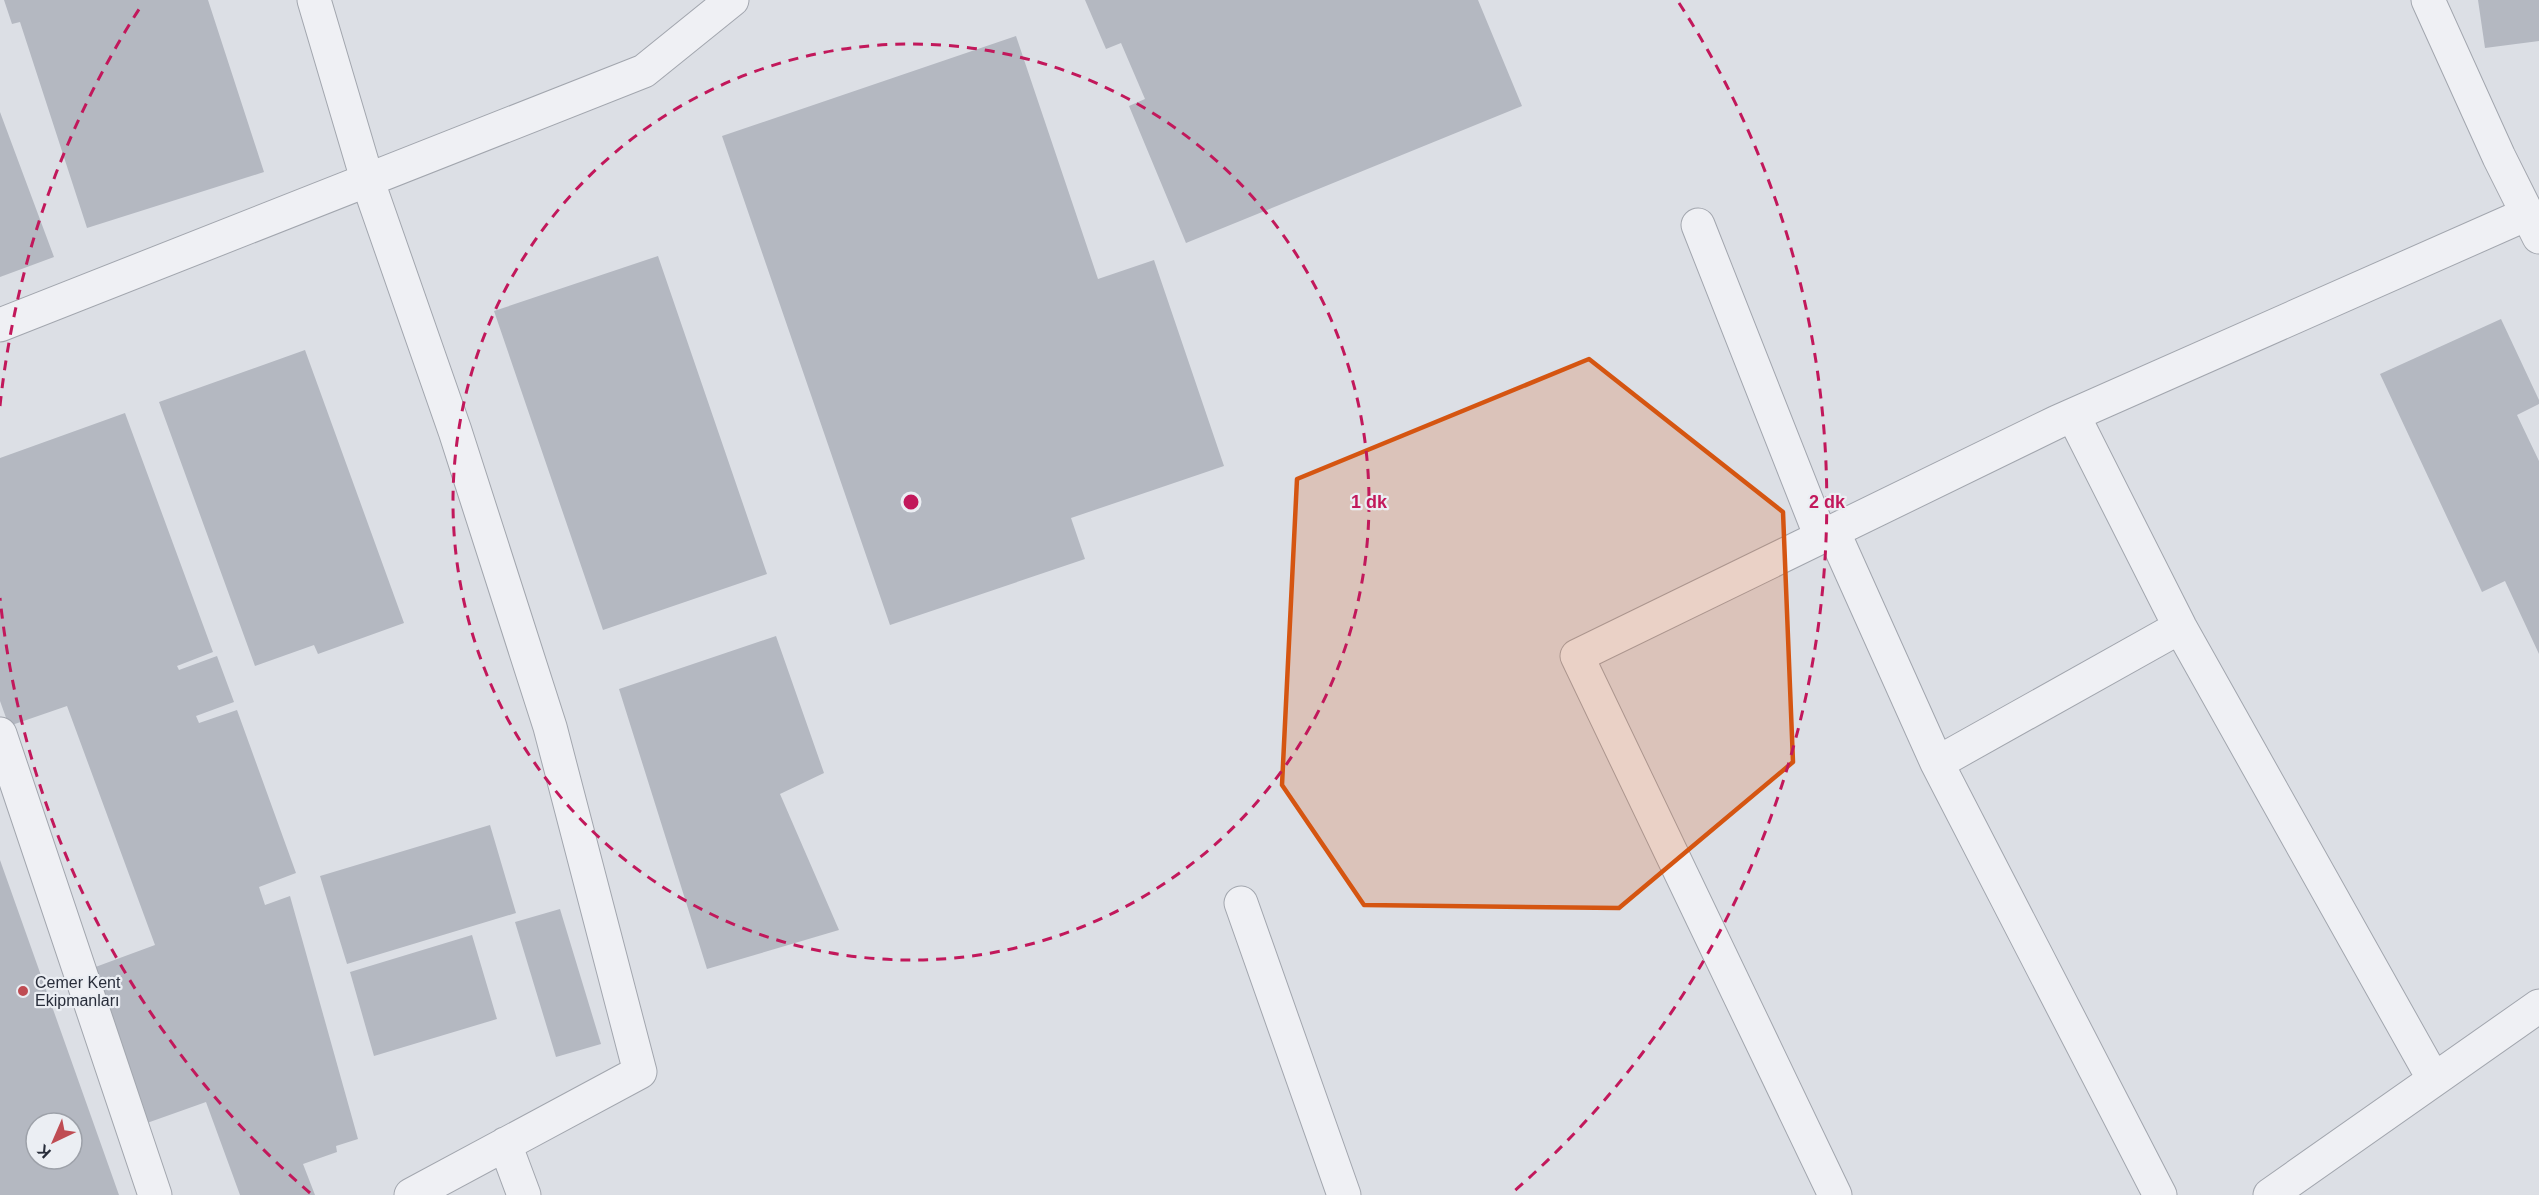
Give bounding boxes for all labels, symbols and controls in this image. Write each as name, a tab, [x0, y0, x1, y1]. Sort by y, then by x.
centre of rings	[901, 492, 921, 512]
text: 1 dk	[1351, 492, 1388, 512]
text: 2 dk	[1809, 492, 1846, 512]
place label: Cemer Kent Ekipmanları	[35, 974, 121, 1009]
marker: Cemer Kent Ekipmanları	[16, 984, 30, 998]
north arrow	[24, 1111, 84, 1171]
text: K	[34, 1141, 54, 1162]

